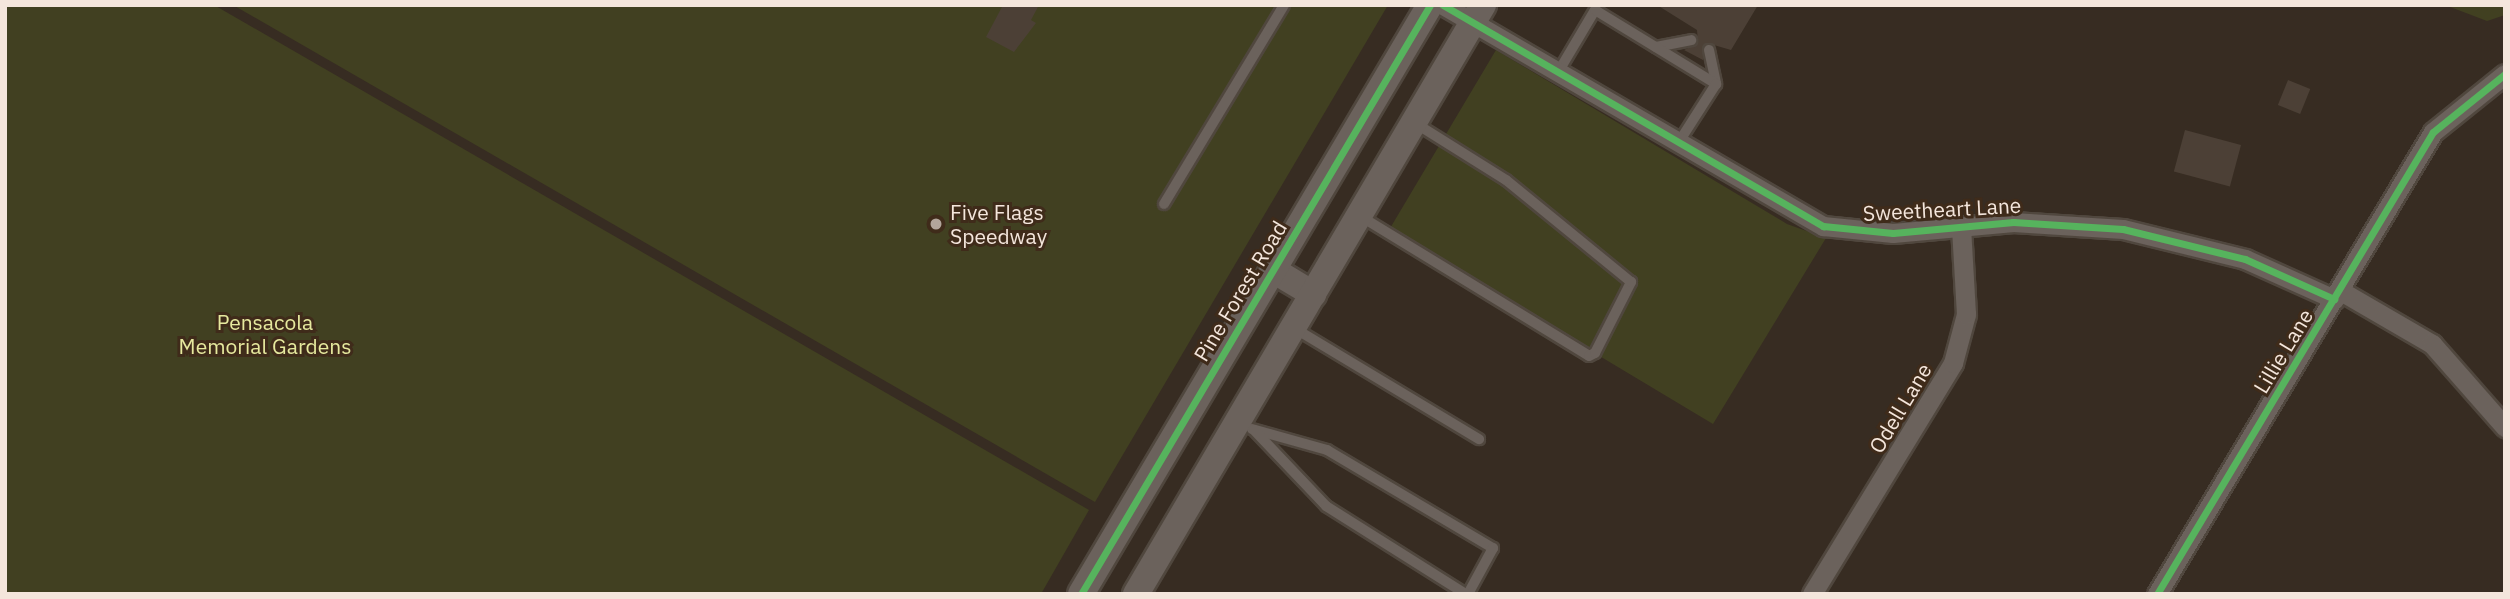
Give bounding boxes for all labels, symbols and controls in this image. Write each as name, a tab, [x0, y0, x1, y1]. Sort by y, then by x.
street label: Sweetheart Lane	[1862, 192, 2022, 226]
place label: Five Flags Speedway	[950, 199, 1047, 249]
marker: Five Flags Speedway	[928, 216, 944, 232]
street label: Pine Forest Road	[1188, 216, 1292, 366]
street label: Lillie Lane	[2248, 304, 2318, 398]
park label: Pensacola Memorial Gardens	[179, 309, 351, 359]
street label: Odell Lane	[1863, 359, 1937, 457]

